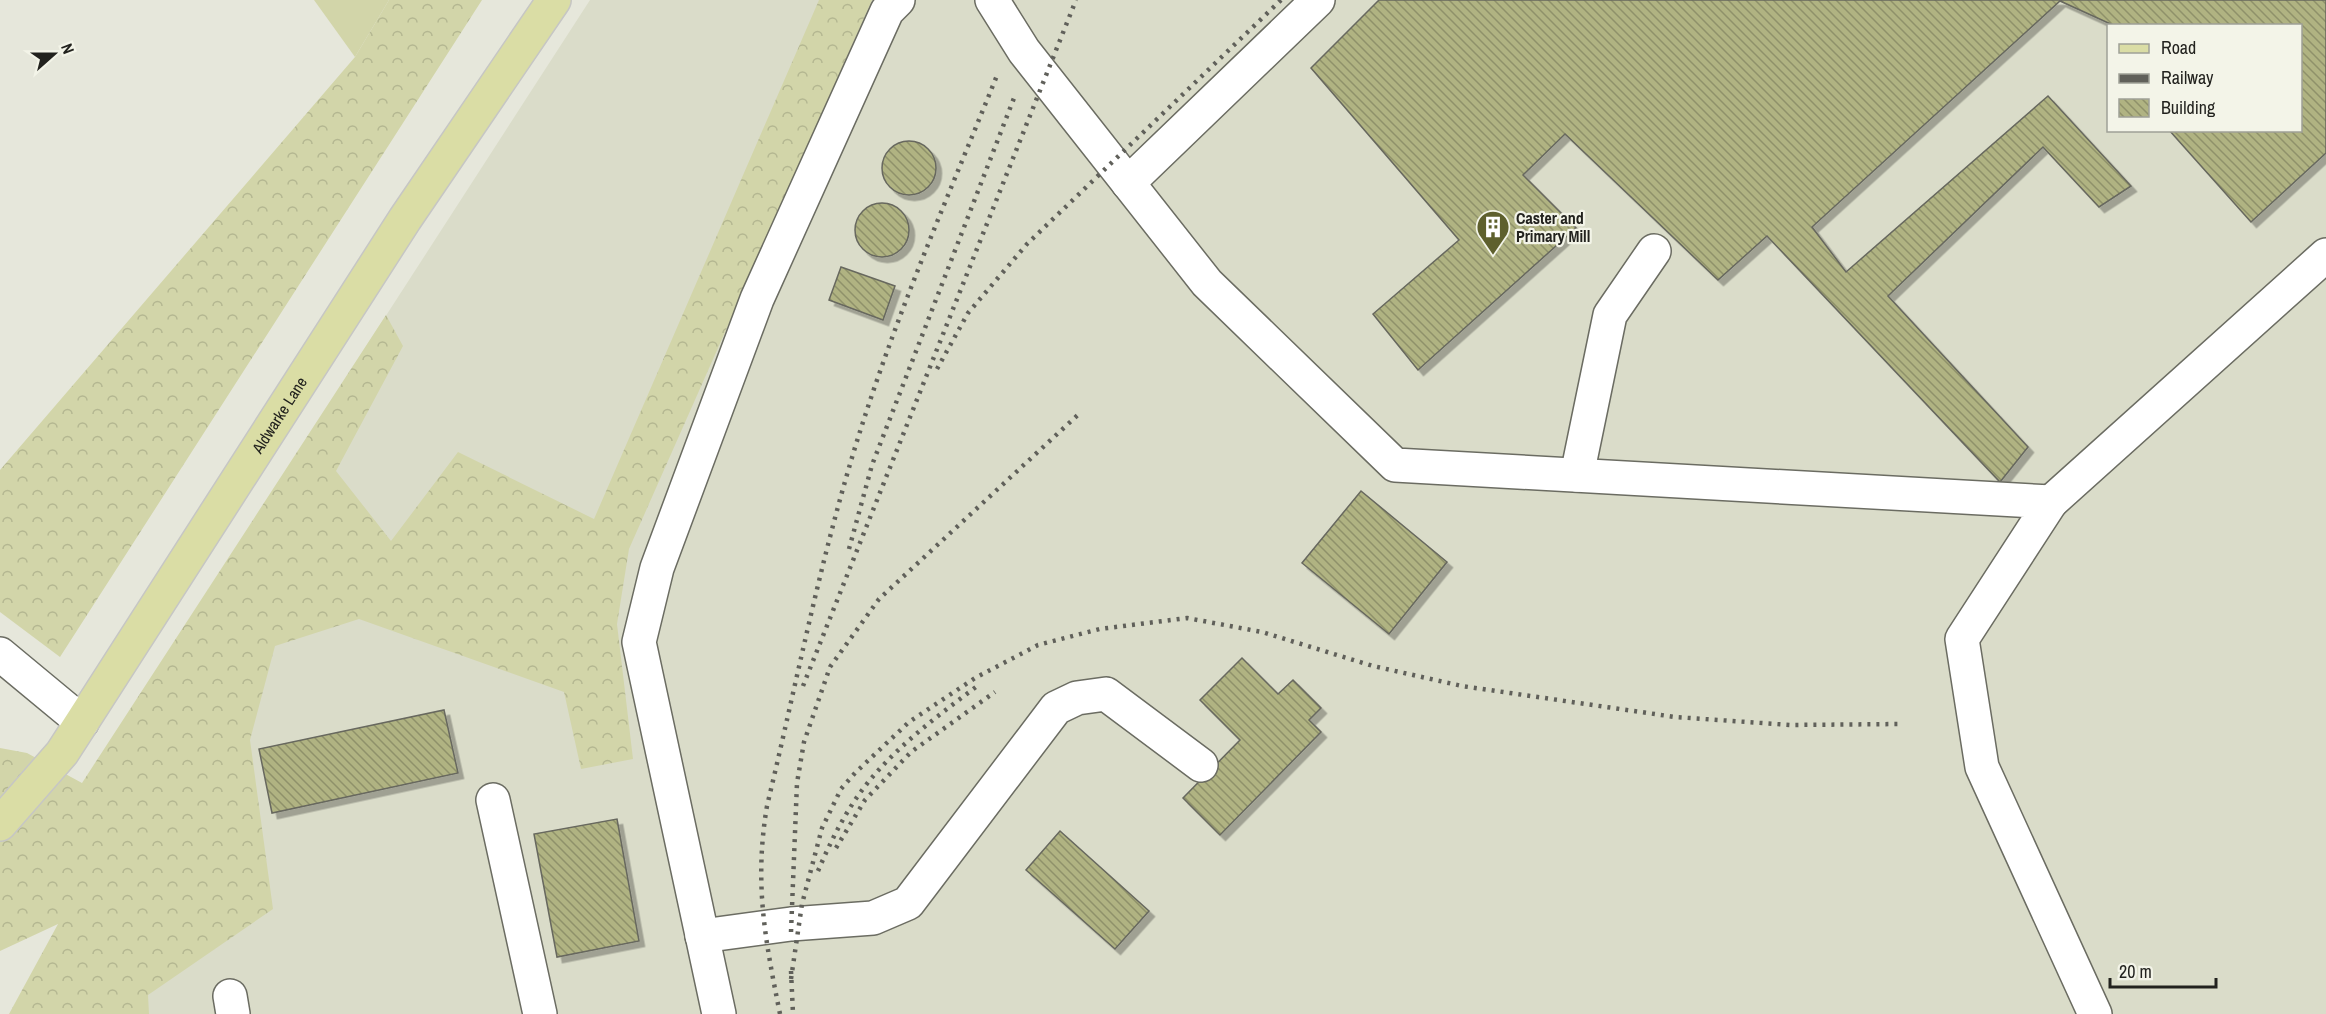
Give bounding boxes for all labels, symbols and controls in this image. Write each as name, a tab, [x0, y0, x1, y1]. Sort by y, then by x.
north arrow	[24, 24, 84, 84]
legend	[2107, 24, 2302, 132]
text: Road	[2161, 35, 2196, 60]
text: N	[56, 40, 80, 57]
text: Railway	[2161, 65, 2214, 90]
text: Building	[2161, 95, 2216, 120]
place label: Caster and Primary Mill	[1516, 207, 1590, 247]
building icon: Caster and Primary Mill	[1475, 209, 1511, 256]
street label: Aldwarke Lane	[246, 373, 312, 458]
scale bar	[2110, 951, 2216, 989]
text: 20 m	[2119, 959, 2152, 984]

